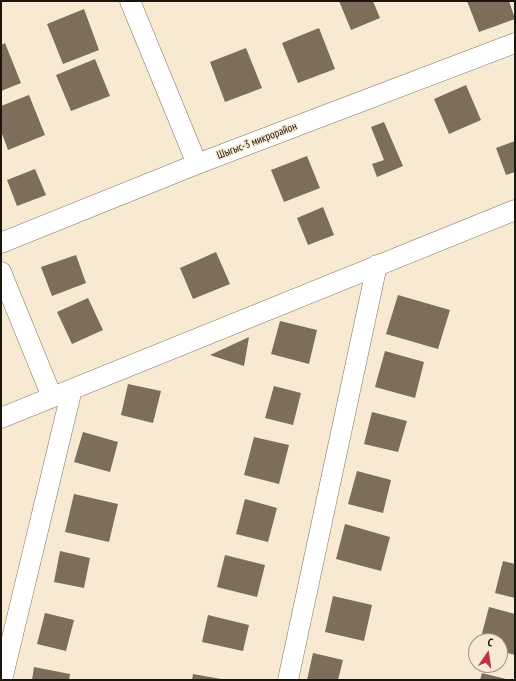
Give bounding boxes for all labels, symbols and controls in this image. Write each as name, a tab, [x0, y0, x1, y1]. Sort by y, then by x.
street label: Шыгыс-3 микрорайон	[215, 120, 299, 162]
north arrow	[468, 633, 508, 673]
text: С	[486, 635, 495, 650]

